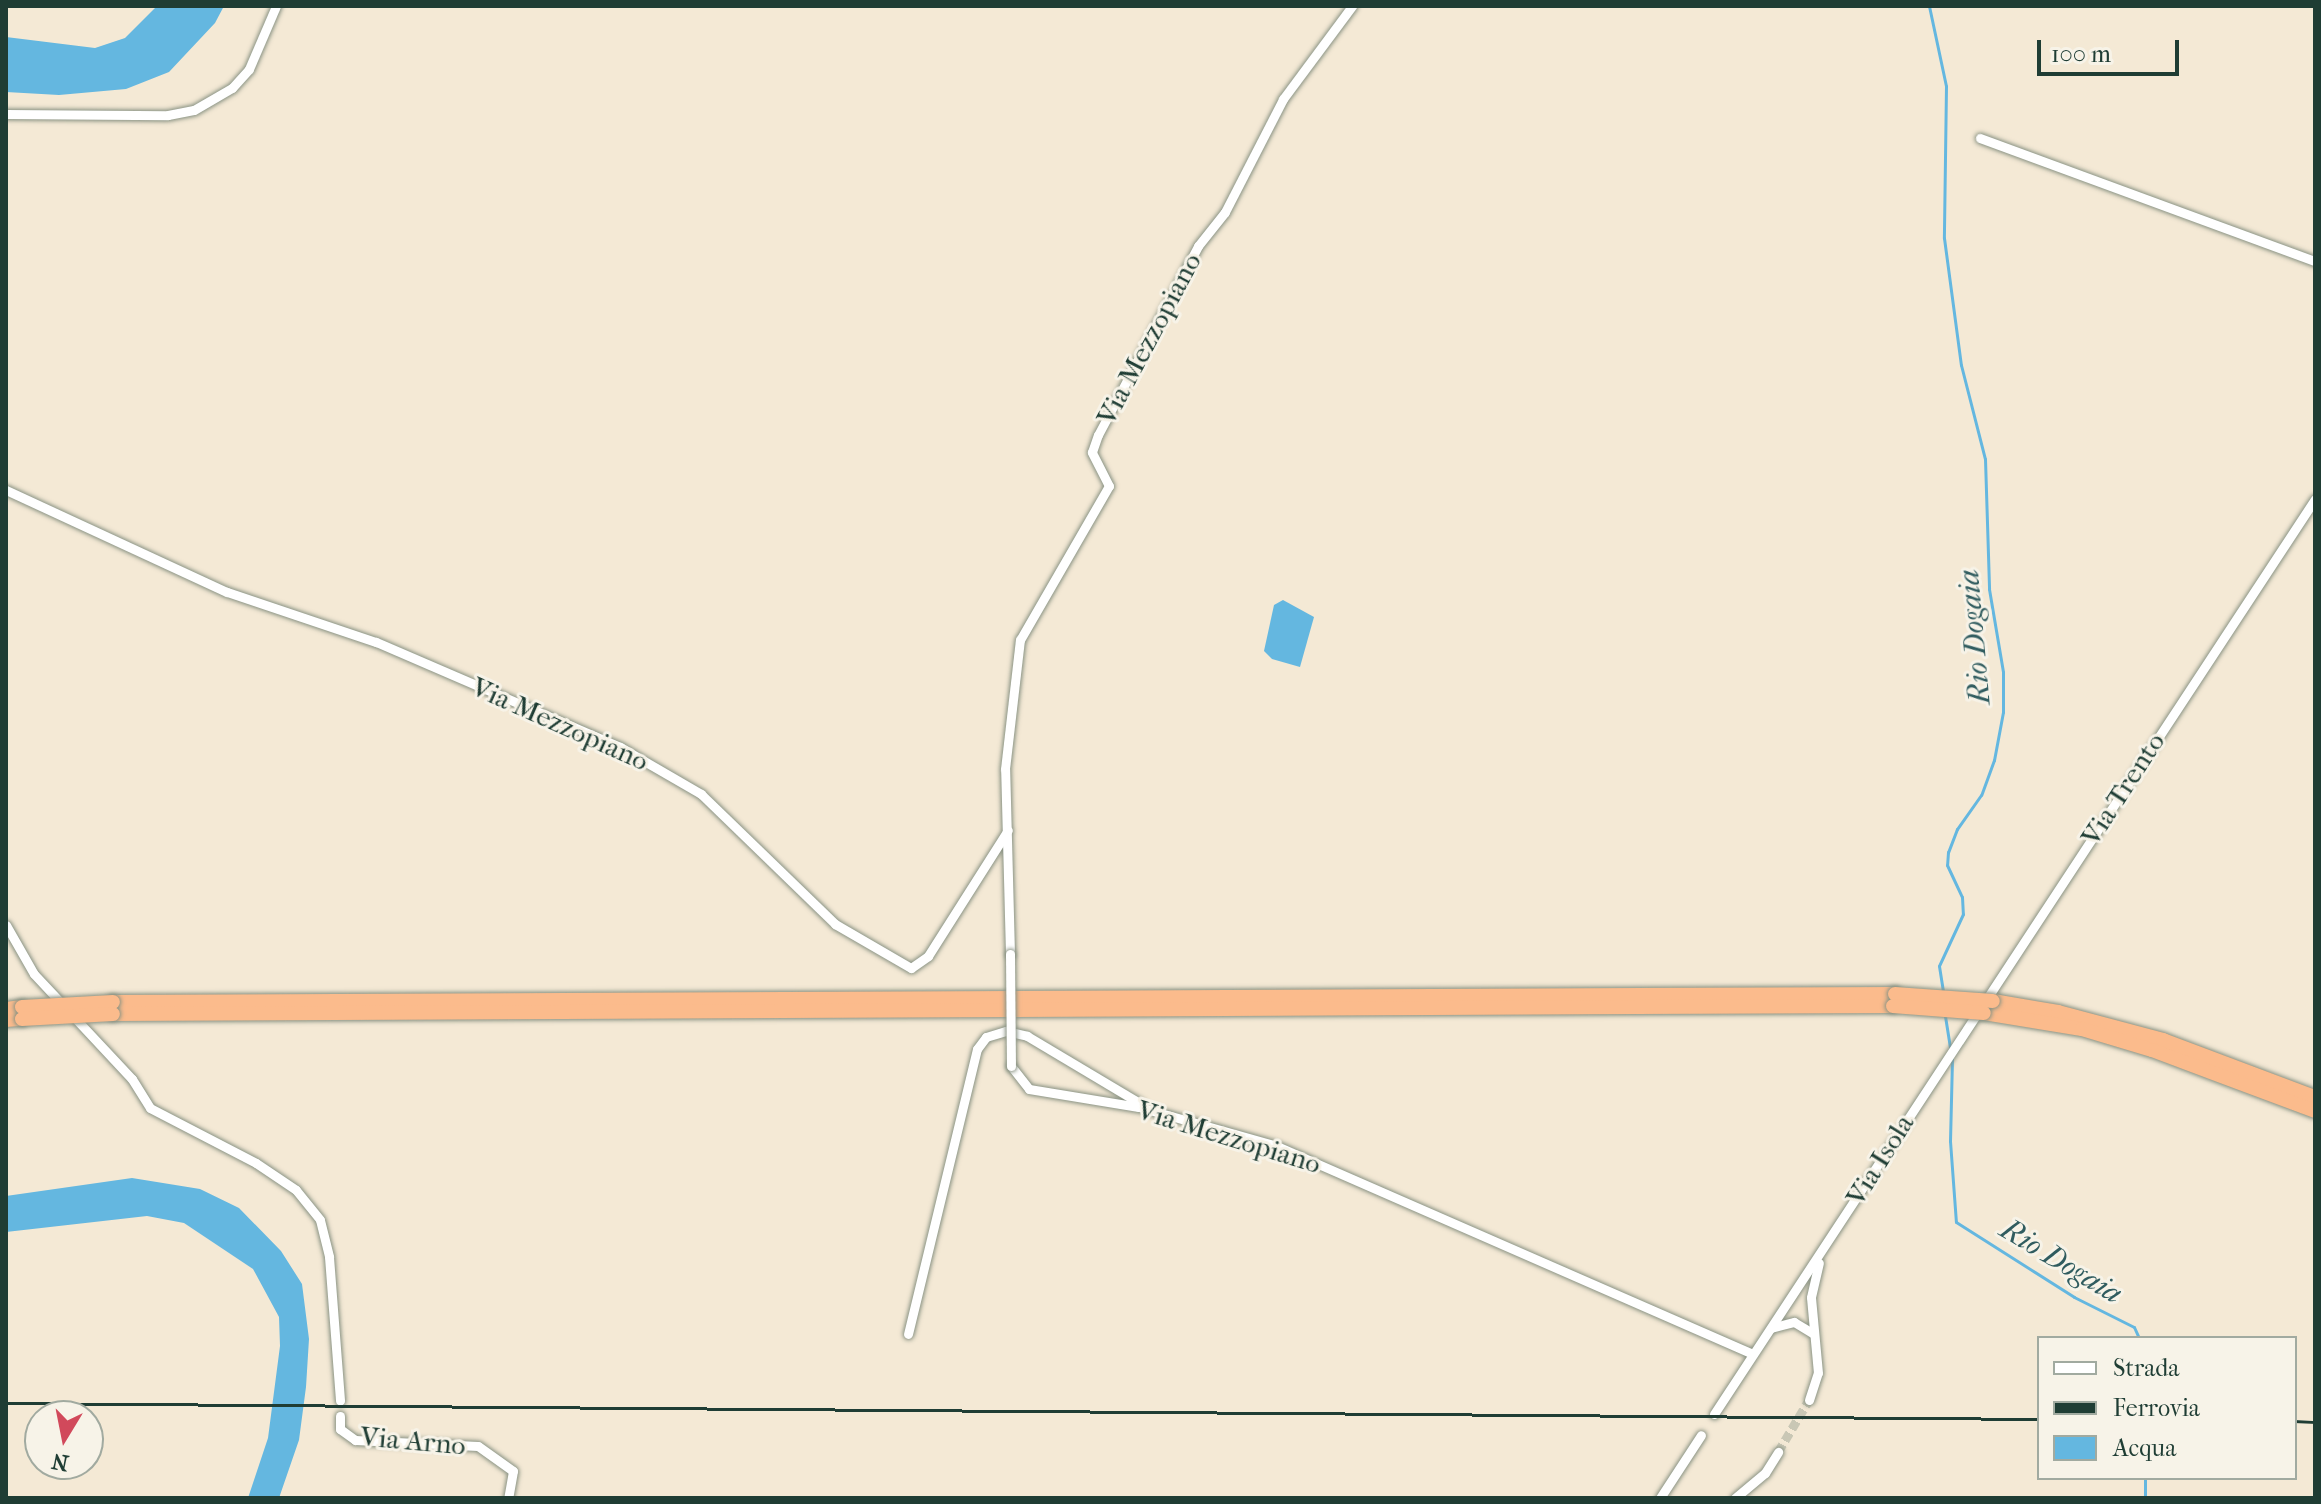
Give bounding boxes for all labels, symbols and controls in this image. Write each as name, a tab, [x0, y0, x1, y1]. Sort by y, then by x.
scale bar	[2041, 24, 2183, 74]
text: 100 m	[2051, 40, 2111, 68]
street label: Via Mezzopiano	[1090, 247, 1208, 431]
water label: Rio Dogaia	[1951, 568, 1999, 706]
street label: Via Mezzopiano	[466, 670, 654, 778]
street label: Via Trento	[2074, 726, 2172, 852]
street label: Via Mezzopiano	[1133, 1093, 1325, 1181]
street label: Via Isola	[1839, 1108, 1921, 1212]
water label: Rio Dogaia	[1994, 1212, 2128, 1312]
legend	[2037, 1336, 2297, 1480]
text: Strada	[2113, 1354, 2179, 1382]
text: Ferrovia	[2113, 1394, 2200, 1422]
north arrow	[24, 1400, 104, 1480]
street label: Via Arno	[359, 1420, 467, 1462]
text: Acqua	[2113, 1434, 2176, 1462]
text: N	[50, 1447, 71, 1476]

